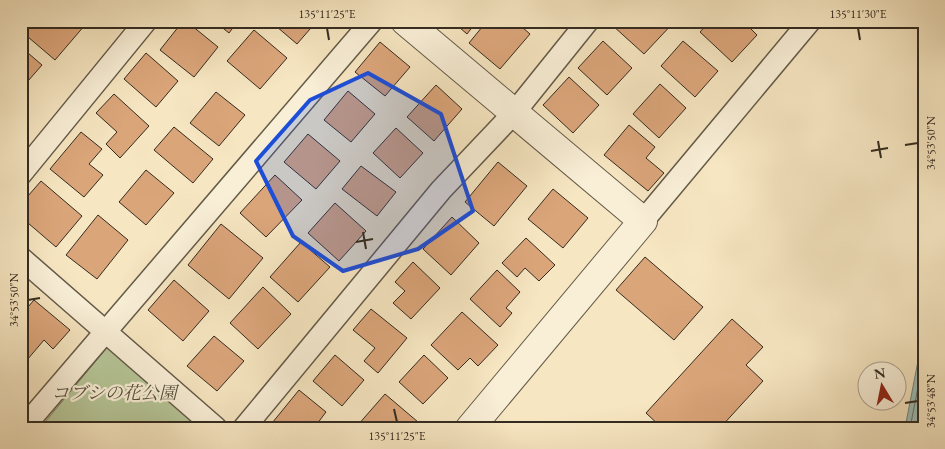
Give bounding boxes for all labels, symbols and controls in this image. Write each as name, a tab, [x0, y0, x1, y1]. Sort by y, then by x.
text: 135°11'25"E	[299, 6, 356, 22]
text: 135°11'30"E	[830, 6, 887, 22]
text: 34°53'50"N	[923, 116, 939, 170]
text: 34°53'50"N	[6, 273, 22, 327]
north arrow	[858, 362, 908, 412]
text: N	[873, 363, 888, 383]
text: 34°53'48"N	[923, 374, 939, 428]
park label: コブシの花公園	[51, 381, 180, 404]
text: 135°11'25"E	[369, 428, 426, 444]

